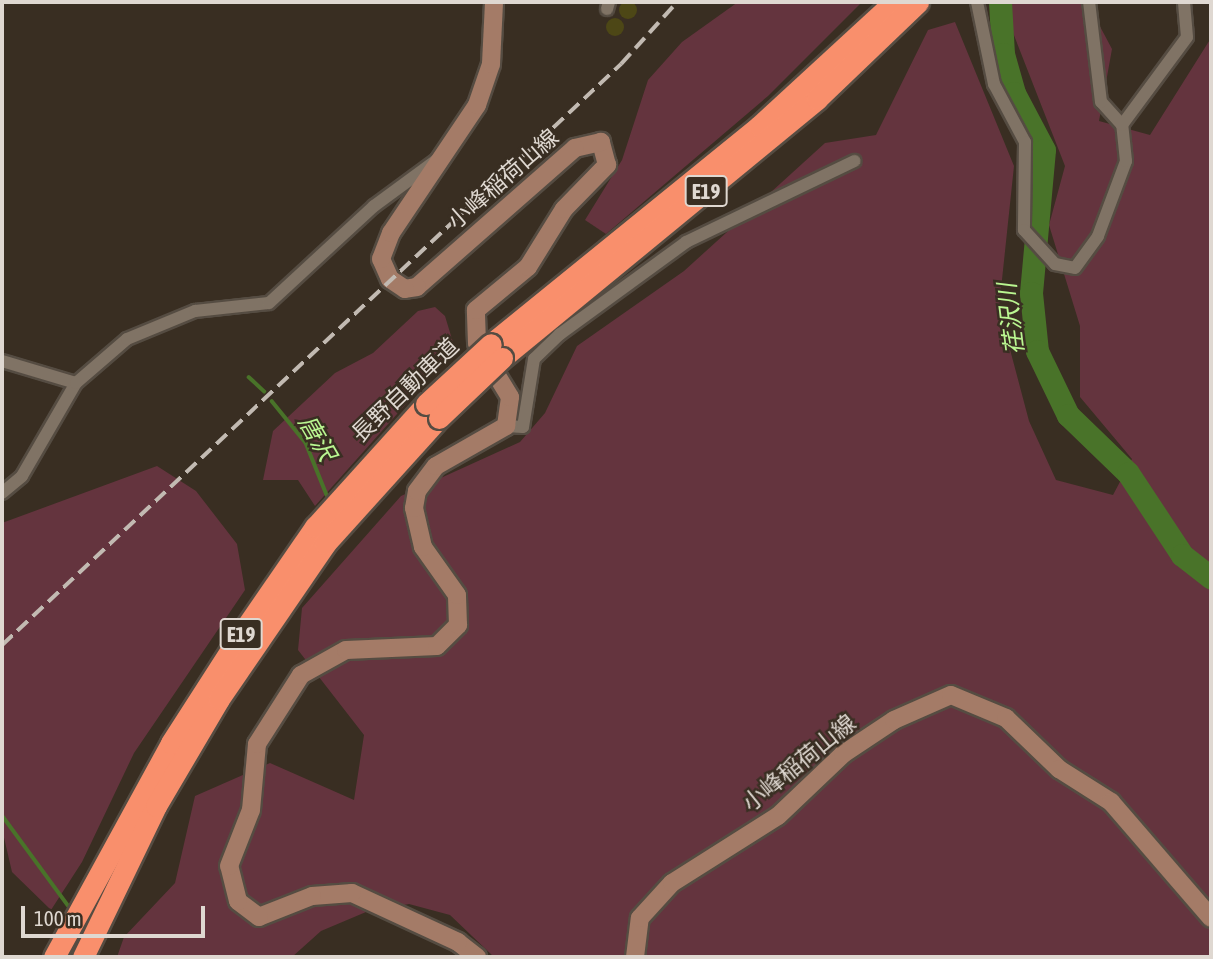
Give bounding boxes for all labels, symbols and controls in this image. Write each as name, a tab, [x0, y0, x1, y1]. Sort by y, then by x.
street label: 小峰稲荷山線	[442, 123, 564, 235]
road number: E19	[683, 174, 729, 208]
water label: 荏沢川	[992, 282, 1030, 356]
street label: 長野自動車道	[346, 332, 464, 448]
water label: 唐沢	[293, 410, 341, 466]
road number: E19	[218, 616, 264, 652]
street label: 小峰稲荷山線	[737, 709, 861, 817]
scale bar	[24, 892, 208, 936]
text: 100 m	[34, 906, 82, 930]

